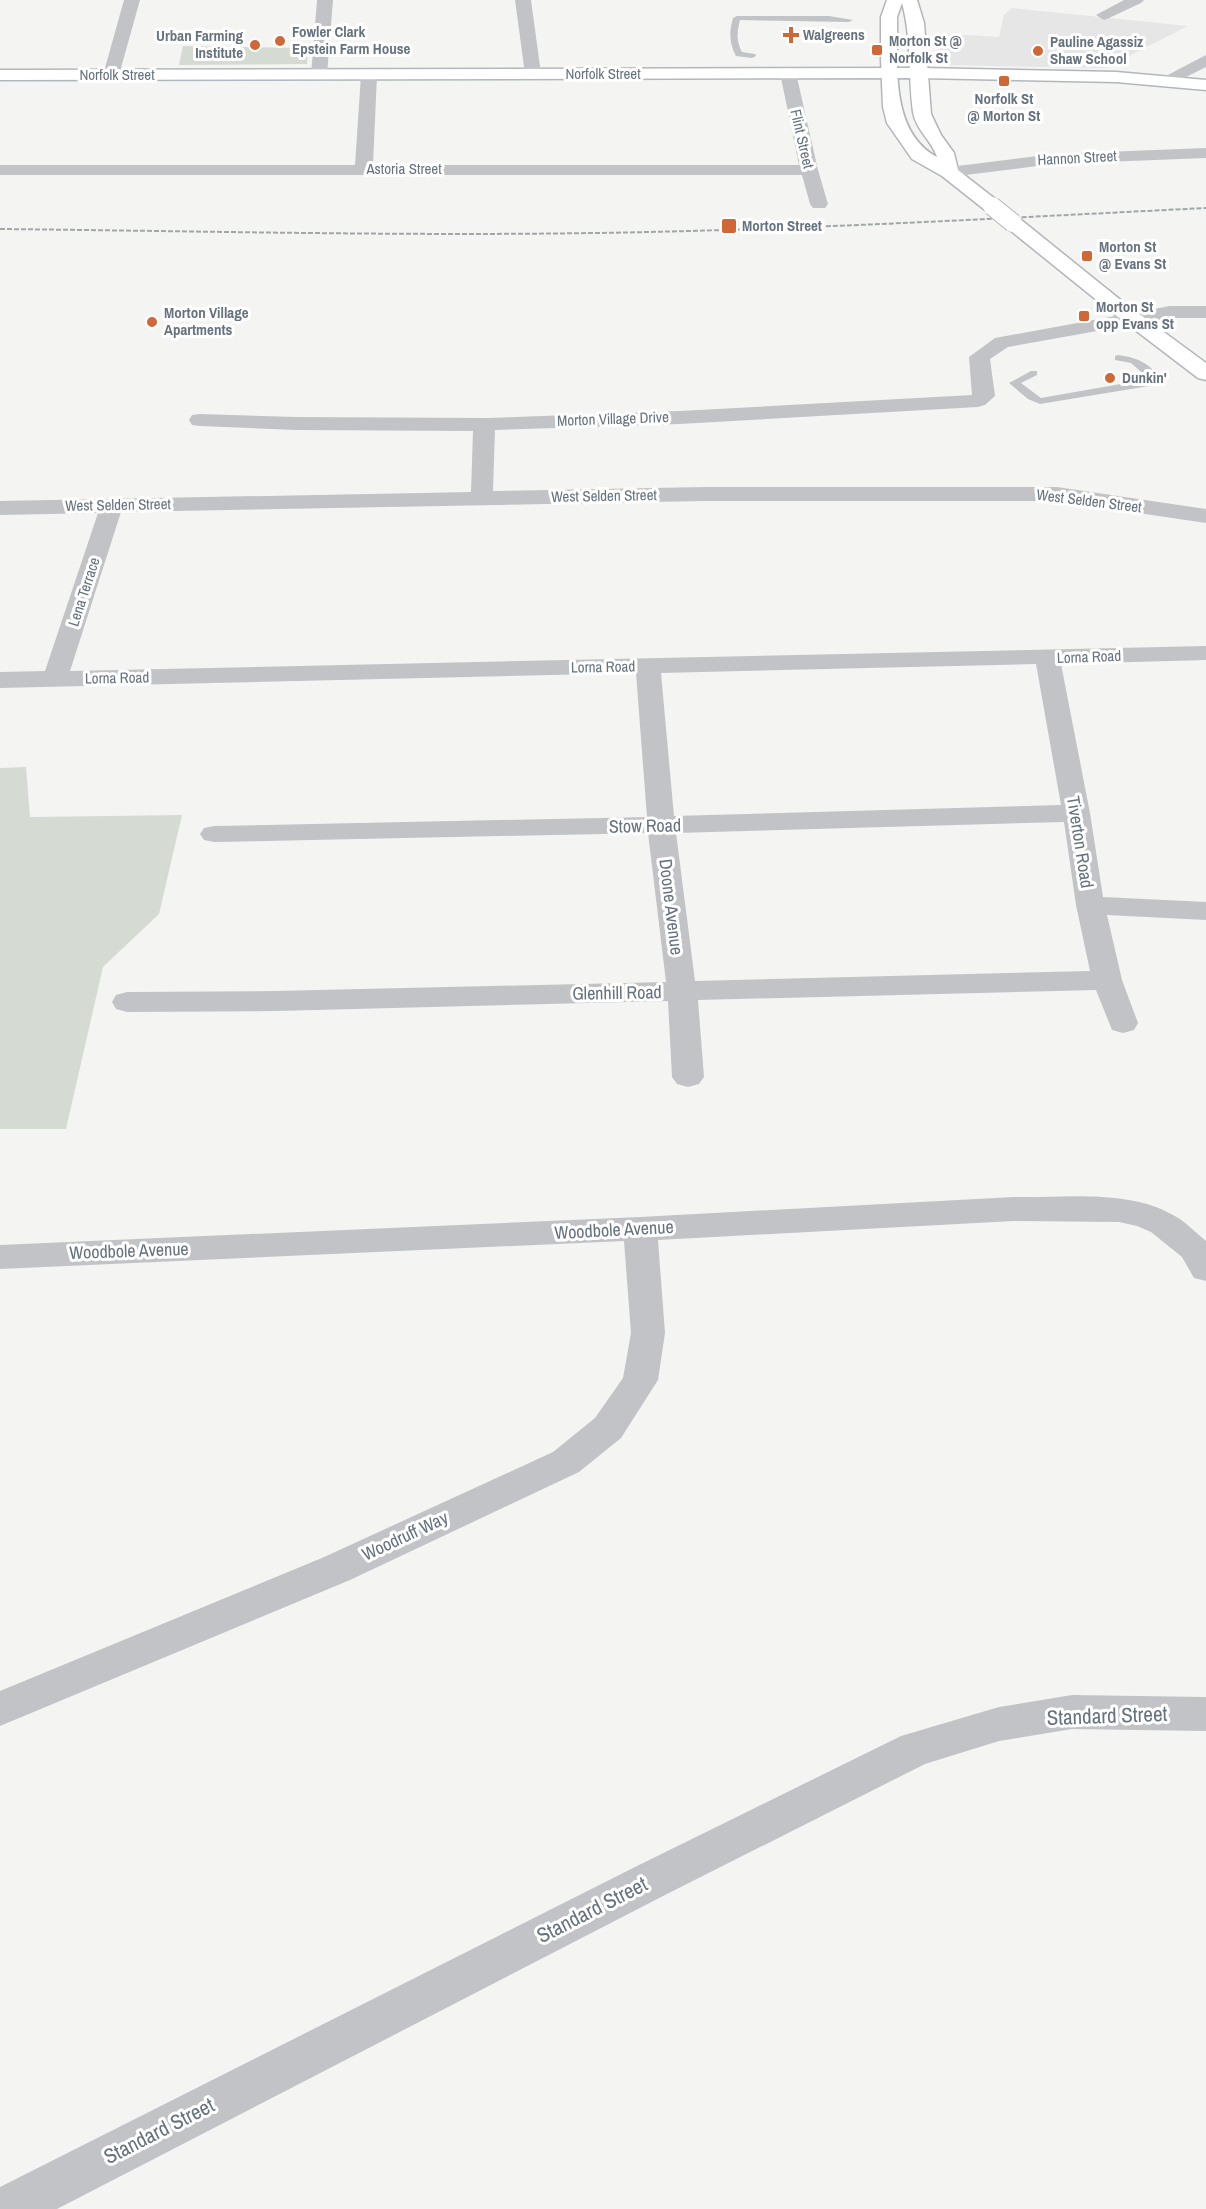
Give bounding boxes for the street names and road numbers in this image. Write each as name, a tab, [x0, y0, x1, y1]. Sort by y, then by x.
street label: Norfolk Street	[565, 63, 641, 84]
street label: Norfolk Street	[79, 64, 155, 85]
street label: Flint Street	[785, 107, 820, 171]
street label: Hannon Street	[1037, 145, 1118, 170]
street label: Astoria Street	[365, 158, 442, 179]
street label: Morton Village Drive	[557, 406, 669, 431]
street label: West Selden Street	[551, 484, 658, 507]
street label: West Selden Street	[1035, 484, 1143, 517]
street label: West Selden Street	[65, 493, 172, 516]
street label: Lena Terrace	[62, 554, 105, 629]
street label: Lorna Road	[1056, 645, 1121, 668]
street label: Lorna Road	[571, 655, 635, 678]
street label: Lorna Road	[85, 666, 149, 689]
street label: Tiverton Road	[1061, 794, 1100, 890]
street label: Stow Road	[609, 812, 681, 839]
street label: Doone Avenue	[653, 857, 690, 956]
street label: Glenhill Road	[572, 979, 662, 1006]
street label: Woodbole Avenue	[554, 1214, 674, 1245]
street label: Woodbole Avenue	[69, 1236, 189, 1265]
street label: Woodruff Way	[358, 1504, 453, 1566]
street label: Standard Street	[1046, 1699, 1168, 1732]
street label: Standard Street	[531, 1869, 652, 1950]
street label: Standard Street	[98, 2090, 219, 2171]

